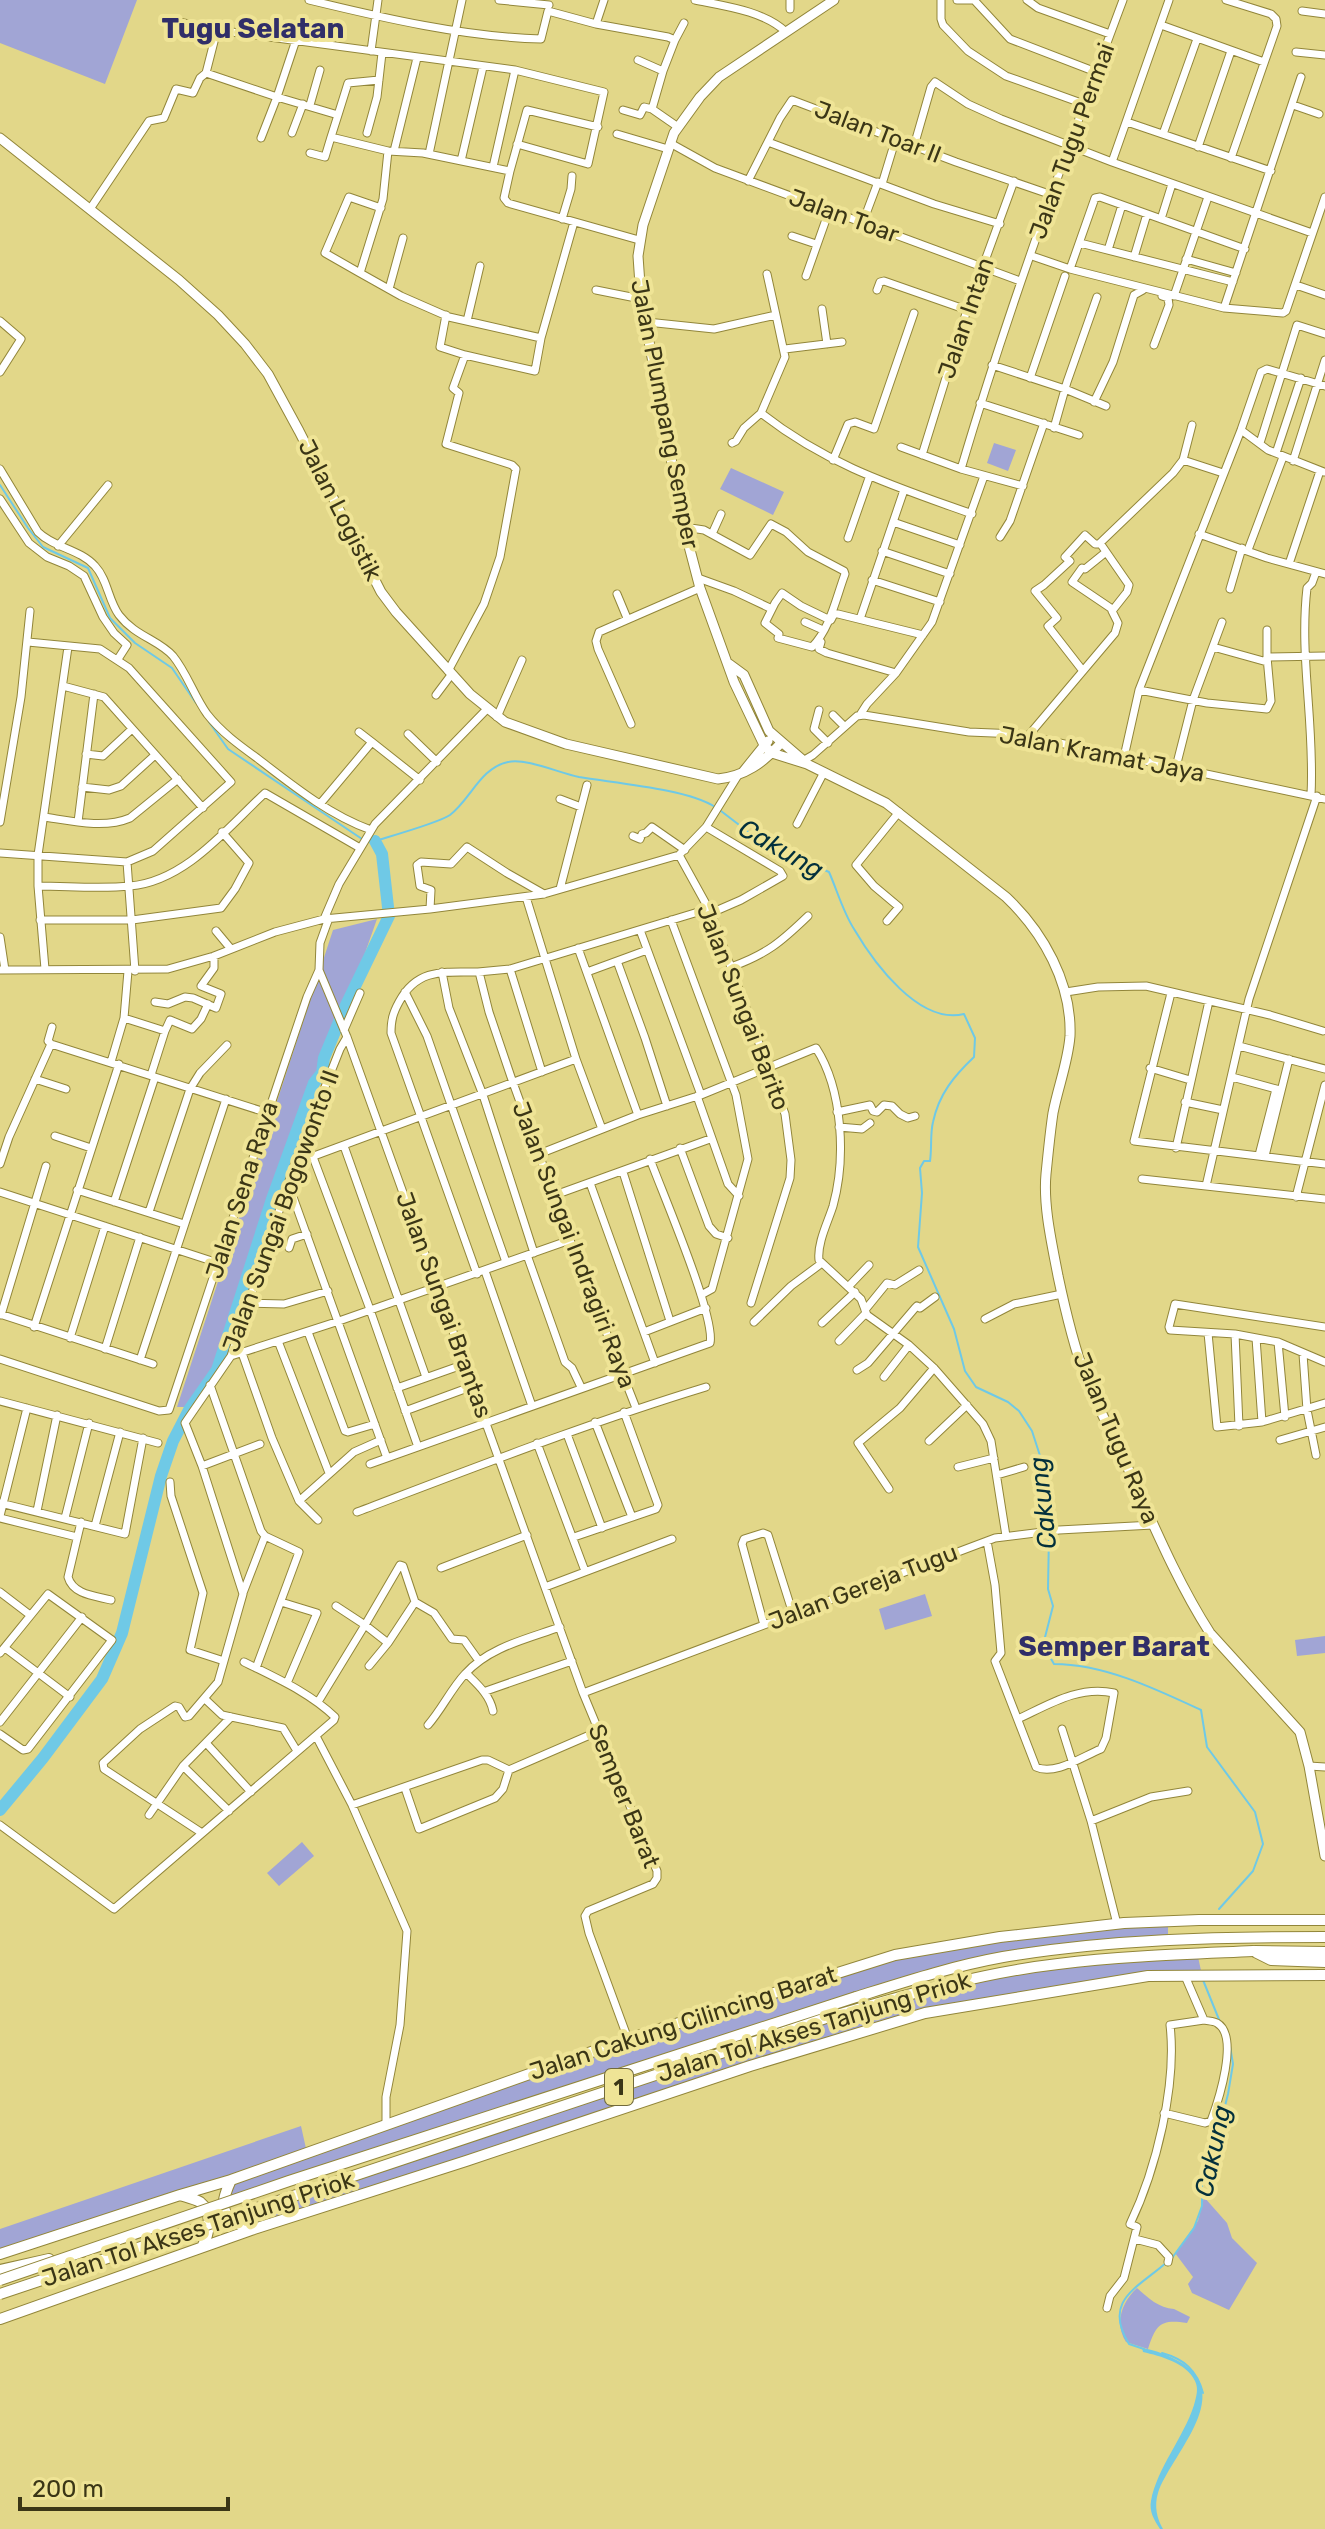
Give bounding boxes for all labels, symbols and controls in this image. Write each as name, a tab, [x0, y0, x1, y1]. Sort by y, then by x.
district label: Tugu Selatan	[161, 12, 345, 45]
street label: Jalan Tugu Permai	[1024, 39, 1120, 243]
street label: Jalan Toar II	[811, 95, 945, 169]
street label: Jalan Toar	[785, 183, 903, 249]
street label: Jalan Intan	[932, 254, 1000, 382]
street label: Jalan Plumpang Semper	[625, 277, 705, 551]
street label: Jalan Logistik	[292, 435, 388, 586]
street label: Jalan Kramat Jaya	[997, 720, 1207, 788]
water label: Cakung	[733, 812, 829, 886]
street label: Jalan Sungai Barito	[691, 900, 795, 1114]
street label: Jalan Sungai Bogowonto II	[217, 1066, 345, 1356]
street label: Jalan Sena Raya	[200, 1098, 284, 1282]
street label: Jalan Sungai Indragiri Raya	[506, 1098, 642, 1392]
street label: Jalan Sungai Brantas	[390, 1188, 498, 1422]
street label: Jalan Tugu Raya	[1067, 1348, 1165, 1528]
water label: Cakung	[1023, 1455, 1063, 1551]
street label: Jalan Gereja Tugu	[765, 1538, 961, 1636]
district label: Semper Barat	[1018, 1630, 1210, 1663]
street label: Semper Barat	[582, 1720, 666, 1872]
street label: Jalan Cakung Cilincing Barat	[526, 1960, 840, 2086]
street label: Jalan Tol Akses Tanjung Priok	[654, 1966, 975, 2088]
road number: 1	[605, 2069, 633, 2105]
water label: Cakung	[1188, 2102, 1238, 2200]
street label: Jalan Tol Akses Tanjung Priok	[38, 2165, 358, 2293]
scale bar	[20, 2461, 228, 2511]
text: 200 m	[32, 2475, 104, 2503]

